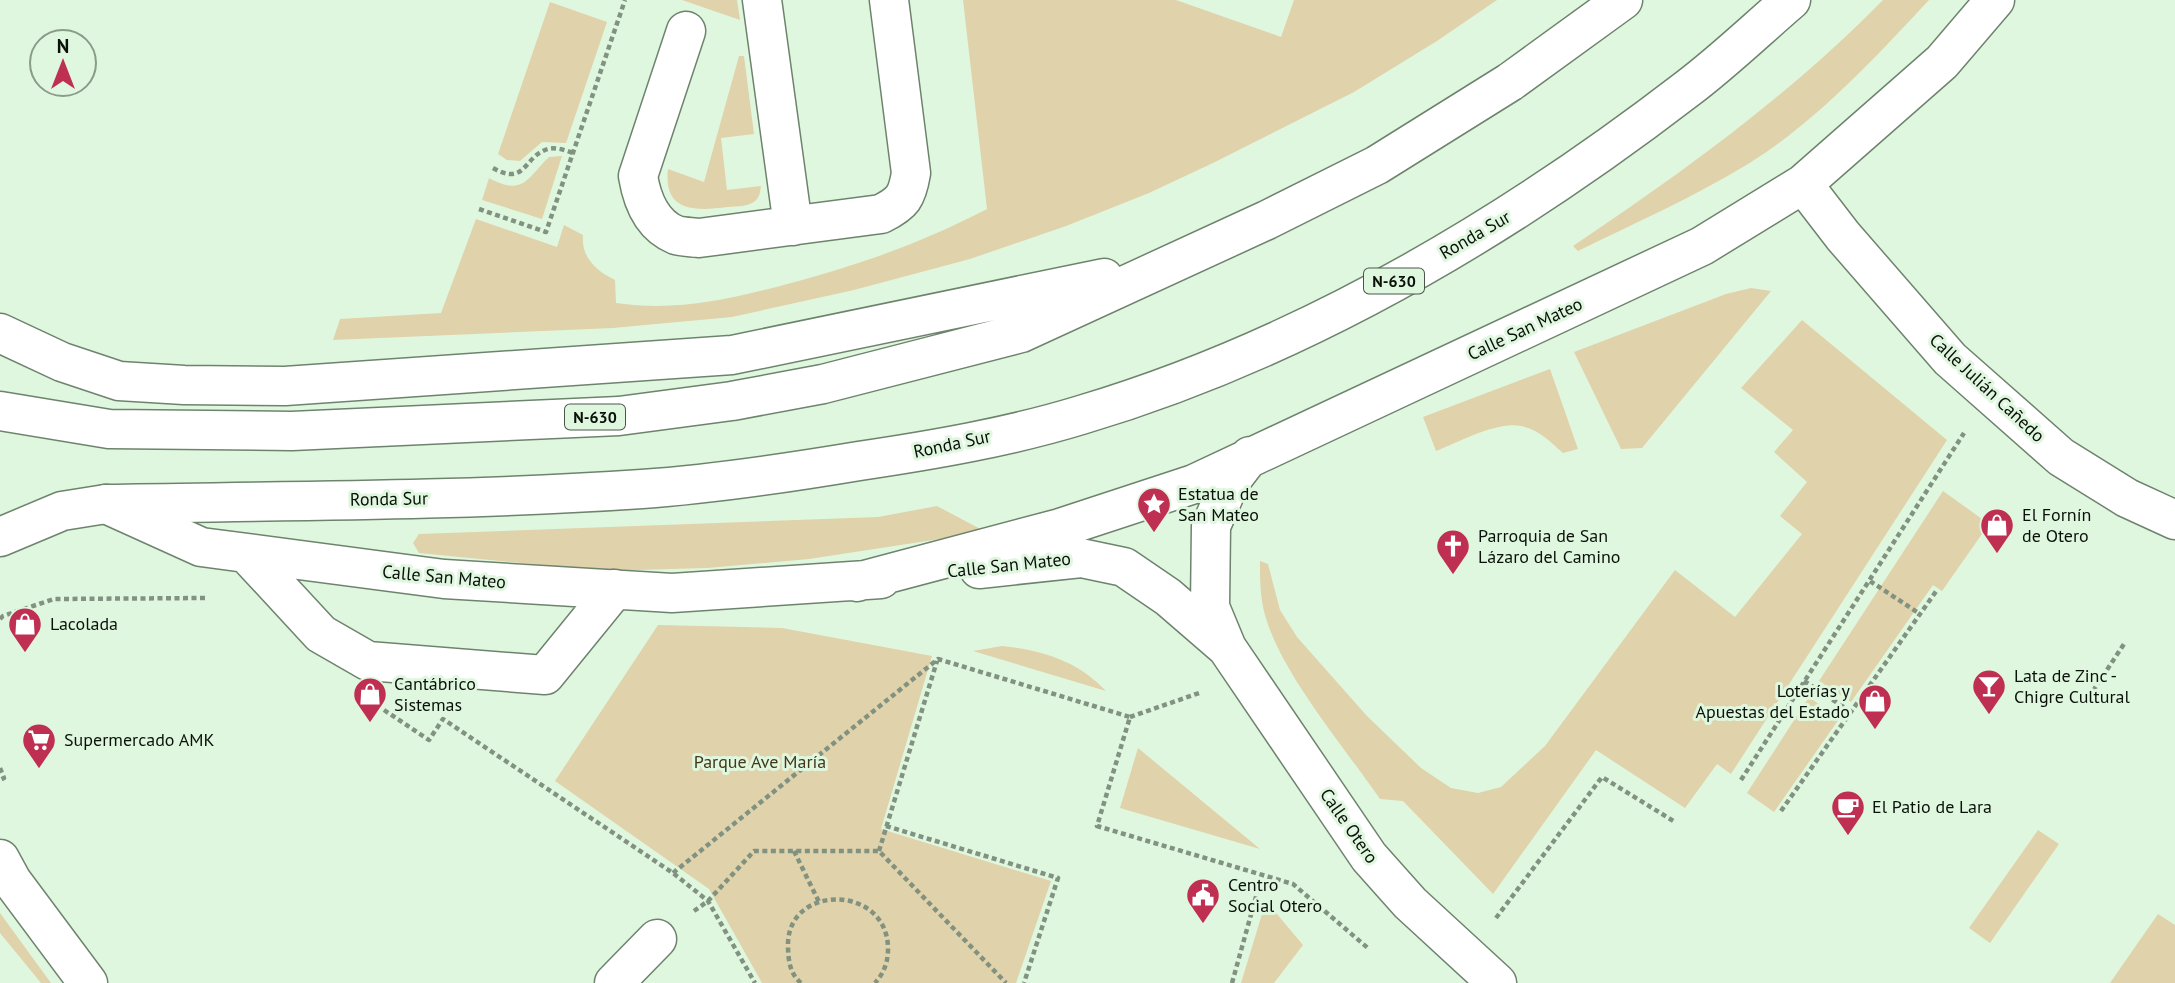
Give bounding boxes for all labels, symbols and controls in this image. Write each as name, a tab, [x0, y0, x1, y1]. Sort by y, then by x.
north arrow	[28, 28, 98, 98]
text: N	[57, 34, 69, 58]
street label: Ronda Sur	[1435, 205, 1514, 264]
road number: N-630	[1364, 268, 1424, 294]
street label: Calle San Mateo	[1464, 292, 1586, 365]
street label: Calle Julián Cañedo	[1925, 328, 2050, 447]
road number: N-630	[565, 404, 625, 430]
street label: Ronda Sur	[911, 424, 993, 463]
place label: Estatua de San Mateo	[1178, 482, 1259, 526]
place icon: Estatua de San Mateo	[1135, 485, 1173, 534]
street label: Ronda Sur	[350, 486, 428, 511]
place label: El Fornín de Otero	[2022, 503, 2091, 547]
shop icon: El Fornín de Otero	[1978, 506, 2016, 555]
place label: Parroquia de San Lázaro del Camino	[1478, 524, 1621, 568]
church icon: Parroquia de San Lázaro del Camino	[1434, 527, 1472, 576]
street label: Calle San Mateo	[946, 547, 1072, 582]
street label: Calle San Mateo	[381, 560, 507, 593]
shop icon: Lacolada	[6, 605, 44, 654]
place label: Lacolada	[50, 612, 118, 635]
place label: Lata de Zinc - Chigre Cultural	[2014, 664, 2130, 708]
bar icon: Lata de Zinc - Chigre Cultural	[1970, 667, 2008, 716]
place label: Cantábrico Sistemas	[394, 672, 476, 716]
shop icon: Cantábrico Sistemas	[351, 675, 389, 724]
place label: Loterías y Apuestas del Estado	[1695, 679, 1851, 723]
shop icon: Loterías y Apuestas del Estado	[1856, 682, 1894, 731]
supermarket icon: Supermercado AMK	[20, 721, 58, 770]
place label: Supermercado AMK	[64, 728, 215, 751]
park label: Parque Ave María	[694, 750, 826, 773]
street label: Calle Otero	[1315, 784, 1384, 868]
cafe icon: El Patio de Lara	[1829, 788, 1867, 837]
place label: El Patio de Lara	[1872, 795, 1992, 818]
place label: Centro Social Otero	[1228, 873, 1322, 917]
public building icon: Centro Social Otero	[1184, 876, 1222, 925]

